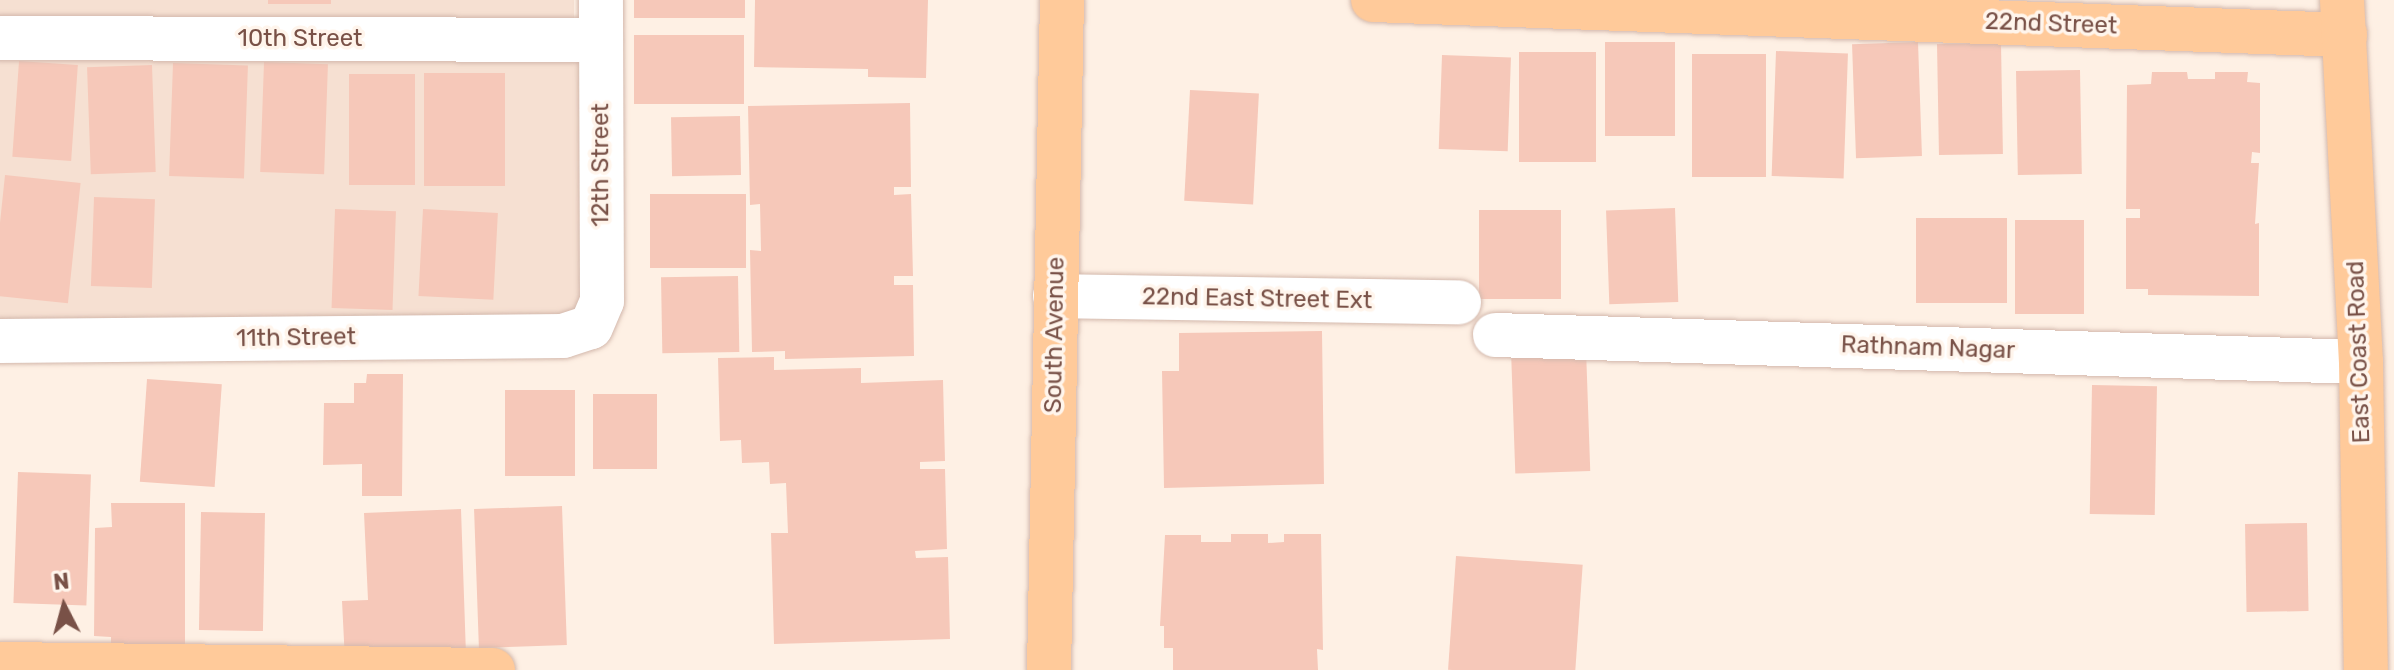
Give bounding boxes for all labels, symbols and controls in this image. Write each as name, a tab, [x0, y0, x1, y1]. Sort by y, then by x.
street label: 22nd Street	[1984, 7, 2118, 41]
street label: 10th Street	[238, 25, 362, 53]
street label: 12th Street	[587, 103, 615, 227]
street label: South Avenue	[1039, 256, 1071, 414]
street label: East Coast Road	[2341, 260, 2377, 444]
street label: 22nd East Street Ext	[1142, 283, 1372, 315]
street label: 11th Street	[236, 323, 356, 353]
street label: Rathnam Nagar	[1840, 331, 2016, 365]
north arrow	[24, 566, 104, 646]
text: N	[52, 567, 71, 596]

